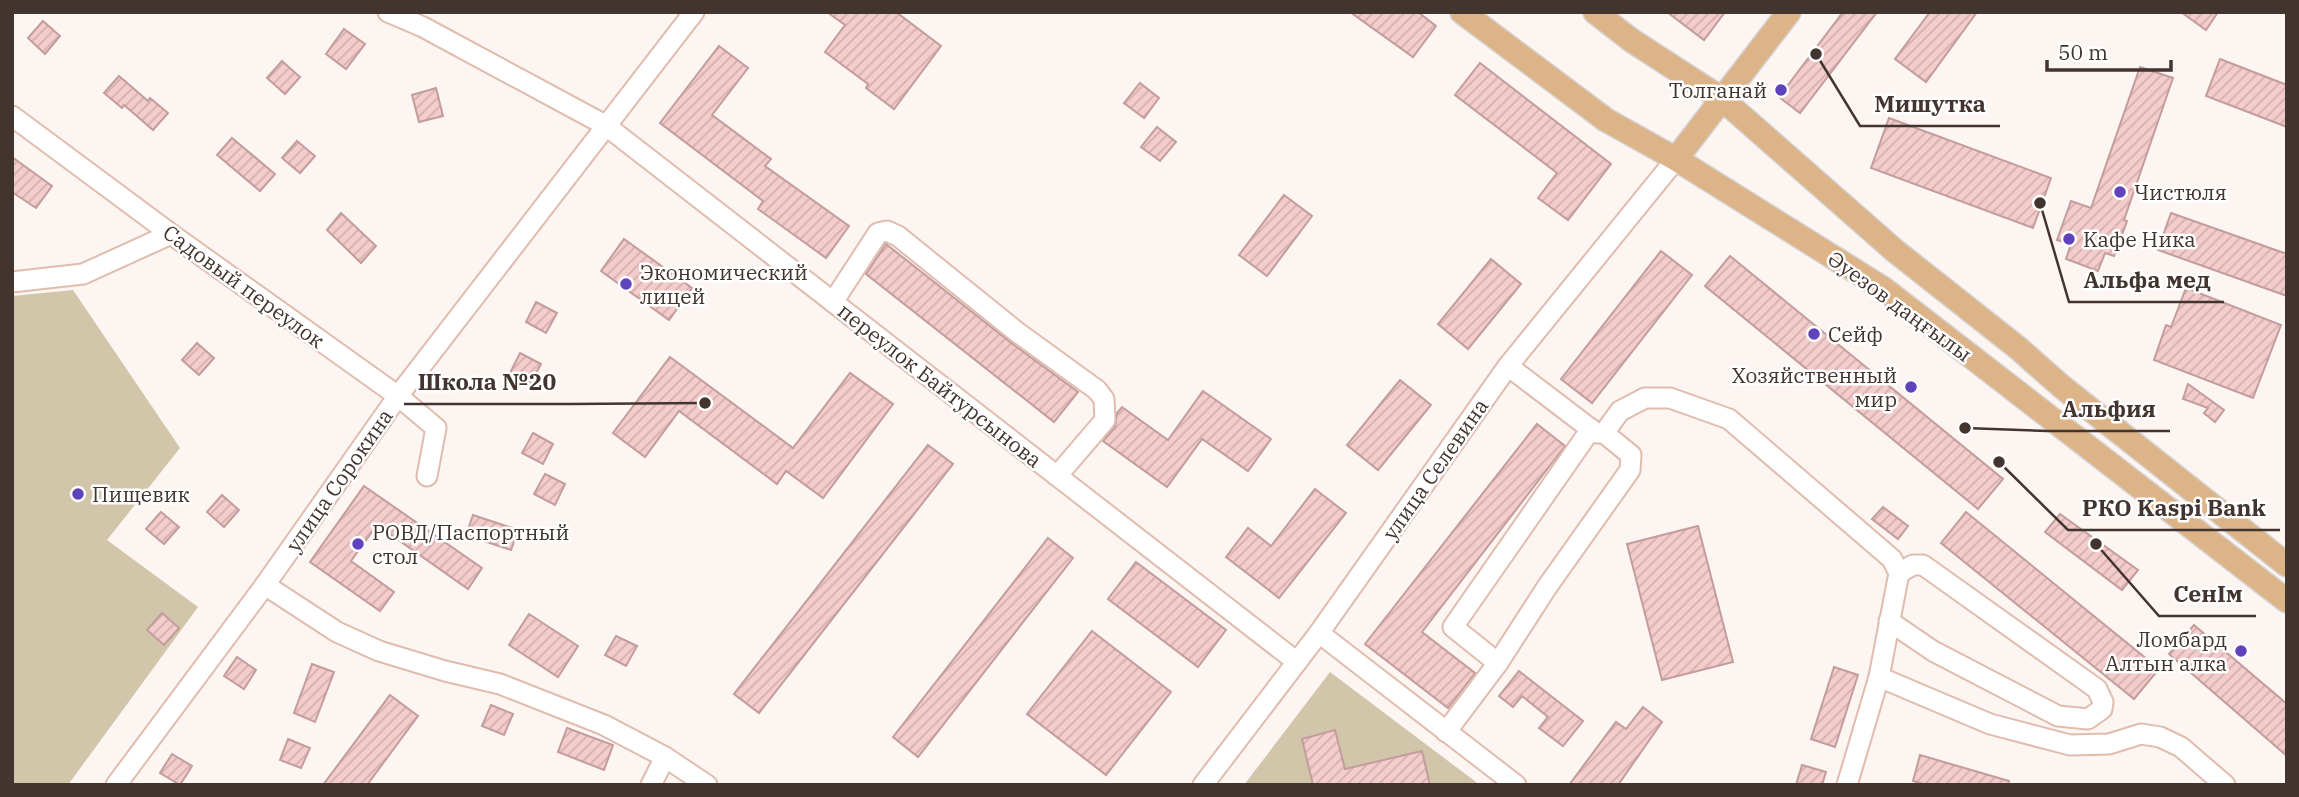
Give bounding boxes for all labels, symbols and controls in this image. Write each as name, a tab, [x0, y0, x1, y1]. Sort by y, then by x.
scale bar	[2047, 28, 2171, 72]
text: 50 m	[2058, 38, 2108, 66]
place label: Толганай	[1669, 76, 1767, 104]
marker: Толганай	[1773, 82, 1789, 98]
callout: Мишутка	[1860, 82, 2000, 126]
text: Мишутка	[1874, 88, 1986, 118]
place label: Чистюля	[2134, 178, 2227, 206]
marker: Чистюля	[2112, 184, 2128, 200]
street label: Садовый переулок	[158, 218, 330, 354]
place label: Kaфе Ника	[2083, 225, 2196, 253]
marker: Kaфе Ника	[2061, 231, 2077, 247]
street label: Әуезов даңғылы	[1822, 244, 1978, 368]
place label: Экономический лицей	[640, 258, 808, 310]
callout: Альфа мед	[2069, 258, 2224, 302]
text: Альфа мед	[2083, 264, 2211, 294]
marker: Экономический лицей	[618, 276, 634, 292]
street label: переулок Байтурсынова	[832, 296, 1048, 474]
place label: Сейф	[1828, 320, 1883, 348]
marker: Сейф	[1806, 326, 1822, 342]
callout: Школа №20	[404, 360, 570, 404]
place label: Хозяйственный мир	[1732, 361, 1897, 413]
text: Школа №20	[418, 366, 557, 396]
marker: Хозяйственный мир	[1903, 379, 1919, 395]
callout: Альфия	[2048, 387, 2170, 431]
street label: улица Селевина	[1376, 393, 1494, 545]
text: Альфия	[2062, 393, 2156, 423]
street label: улица Сорокина	[279, 403, 399, 557]
place label: Пищевик	[92, 480, 190, 508]
marker: Пищевик	[70, 486, 86, 502]
callout: РКО Kaspi Bank	[2068, 486, 2280, 530]
text: РКО Kaspi Bank	[2082, 492, 2267, 522]
place label: РОВД/Паспортный стол	[372, 518, 569, 570]
marker: РОВД/Паспортный стол	[350, 536, 366, 552]
callout: СенIм	[2159, 572, 2256, 616]
text: СенIм	[2173, 578, 2243, 608]
place label: Ломбард Алтын алка	[2105, 625, 2227, 677]
marker: Ломбард Алтын алка	[2233, 643, 2249, 659]

